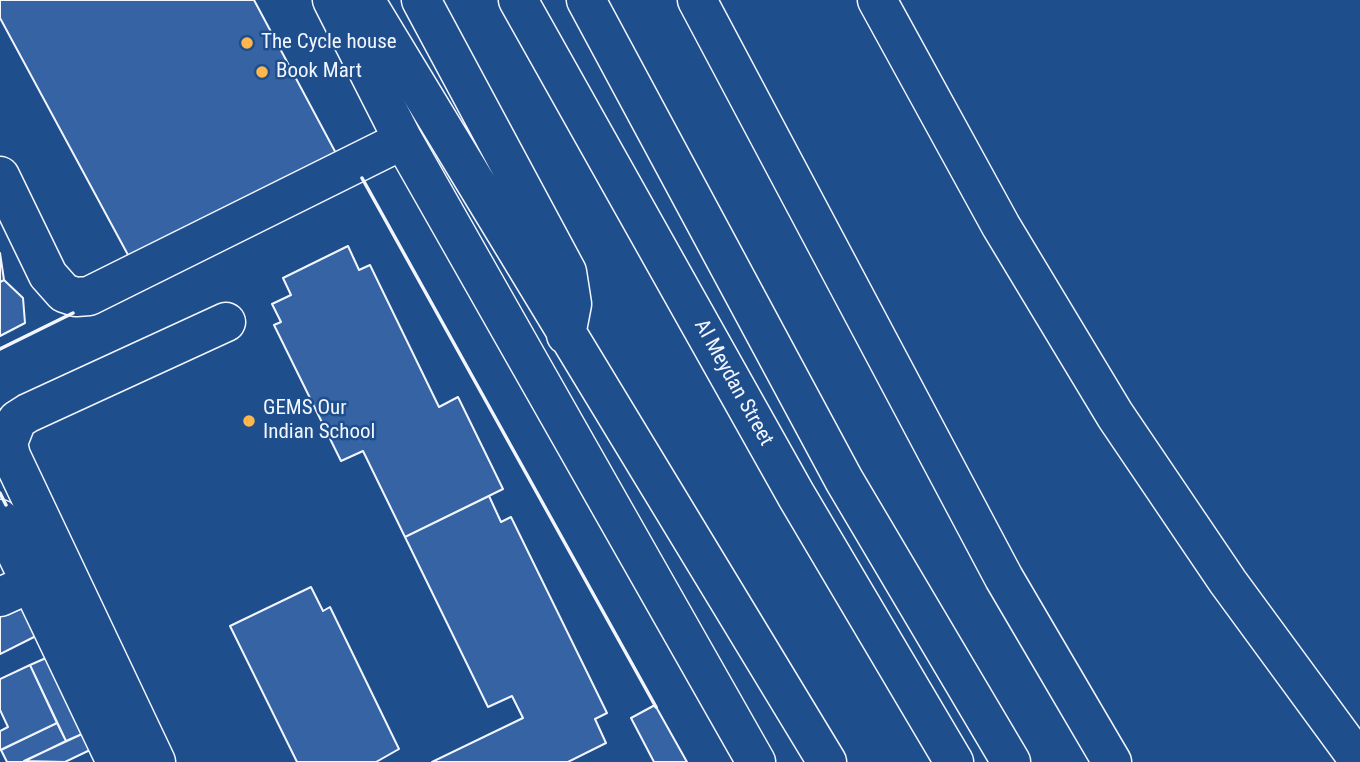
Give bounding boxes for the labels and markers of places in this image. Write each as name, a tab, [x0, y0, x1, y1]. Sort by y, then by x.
place label: The Cycle house	[261, 30, 397, 56]
marker: The Cycle house	[239, 35, 255, 51]
place label: Book Mart	[276, 59, 362, 85]
marker: Book Mart	[254, 64, 270, 80]
place label: GEMS Our Indian School	[263, 396, 375, 446]
marker: GEMS Our Indian School	[241, 413, 257, 429]

